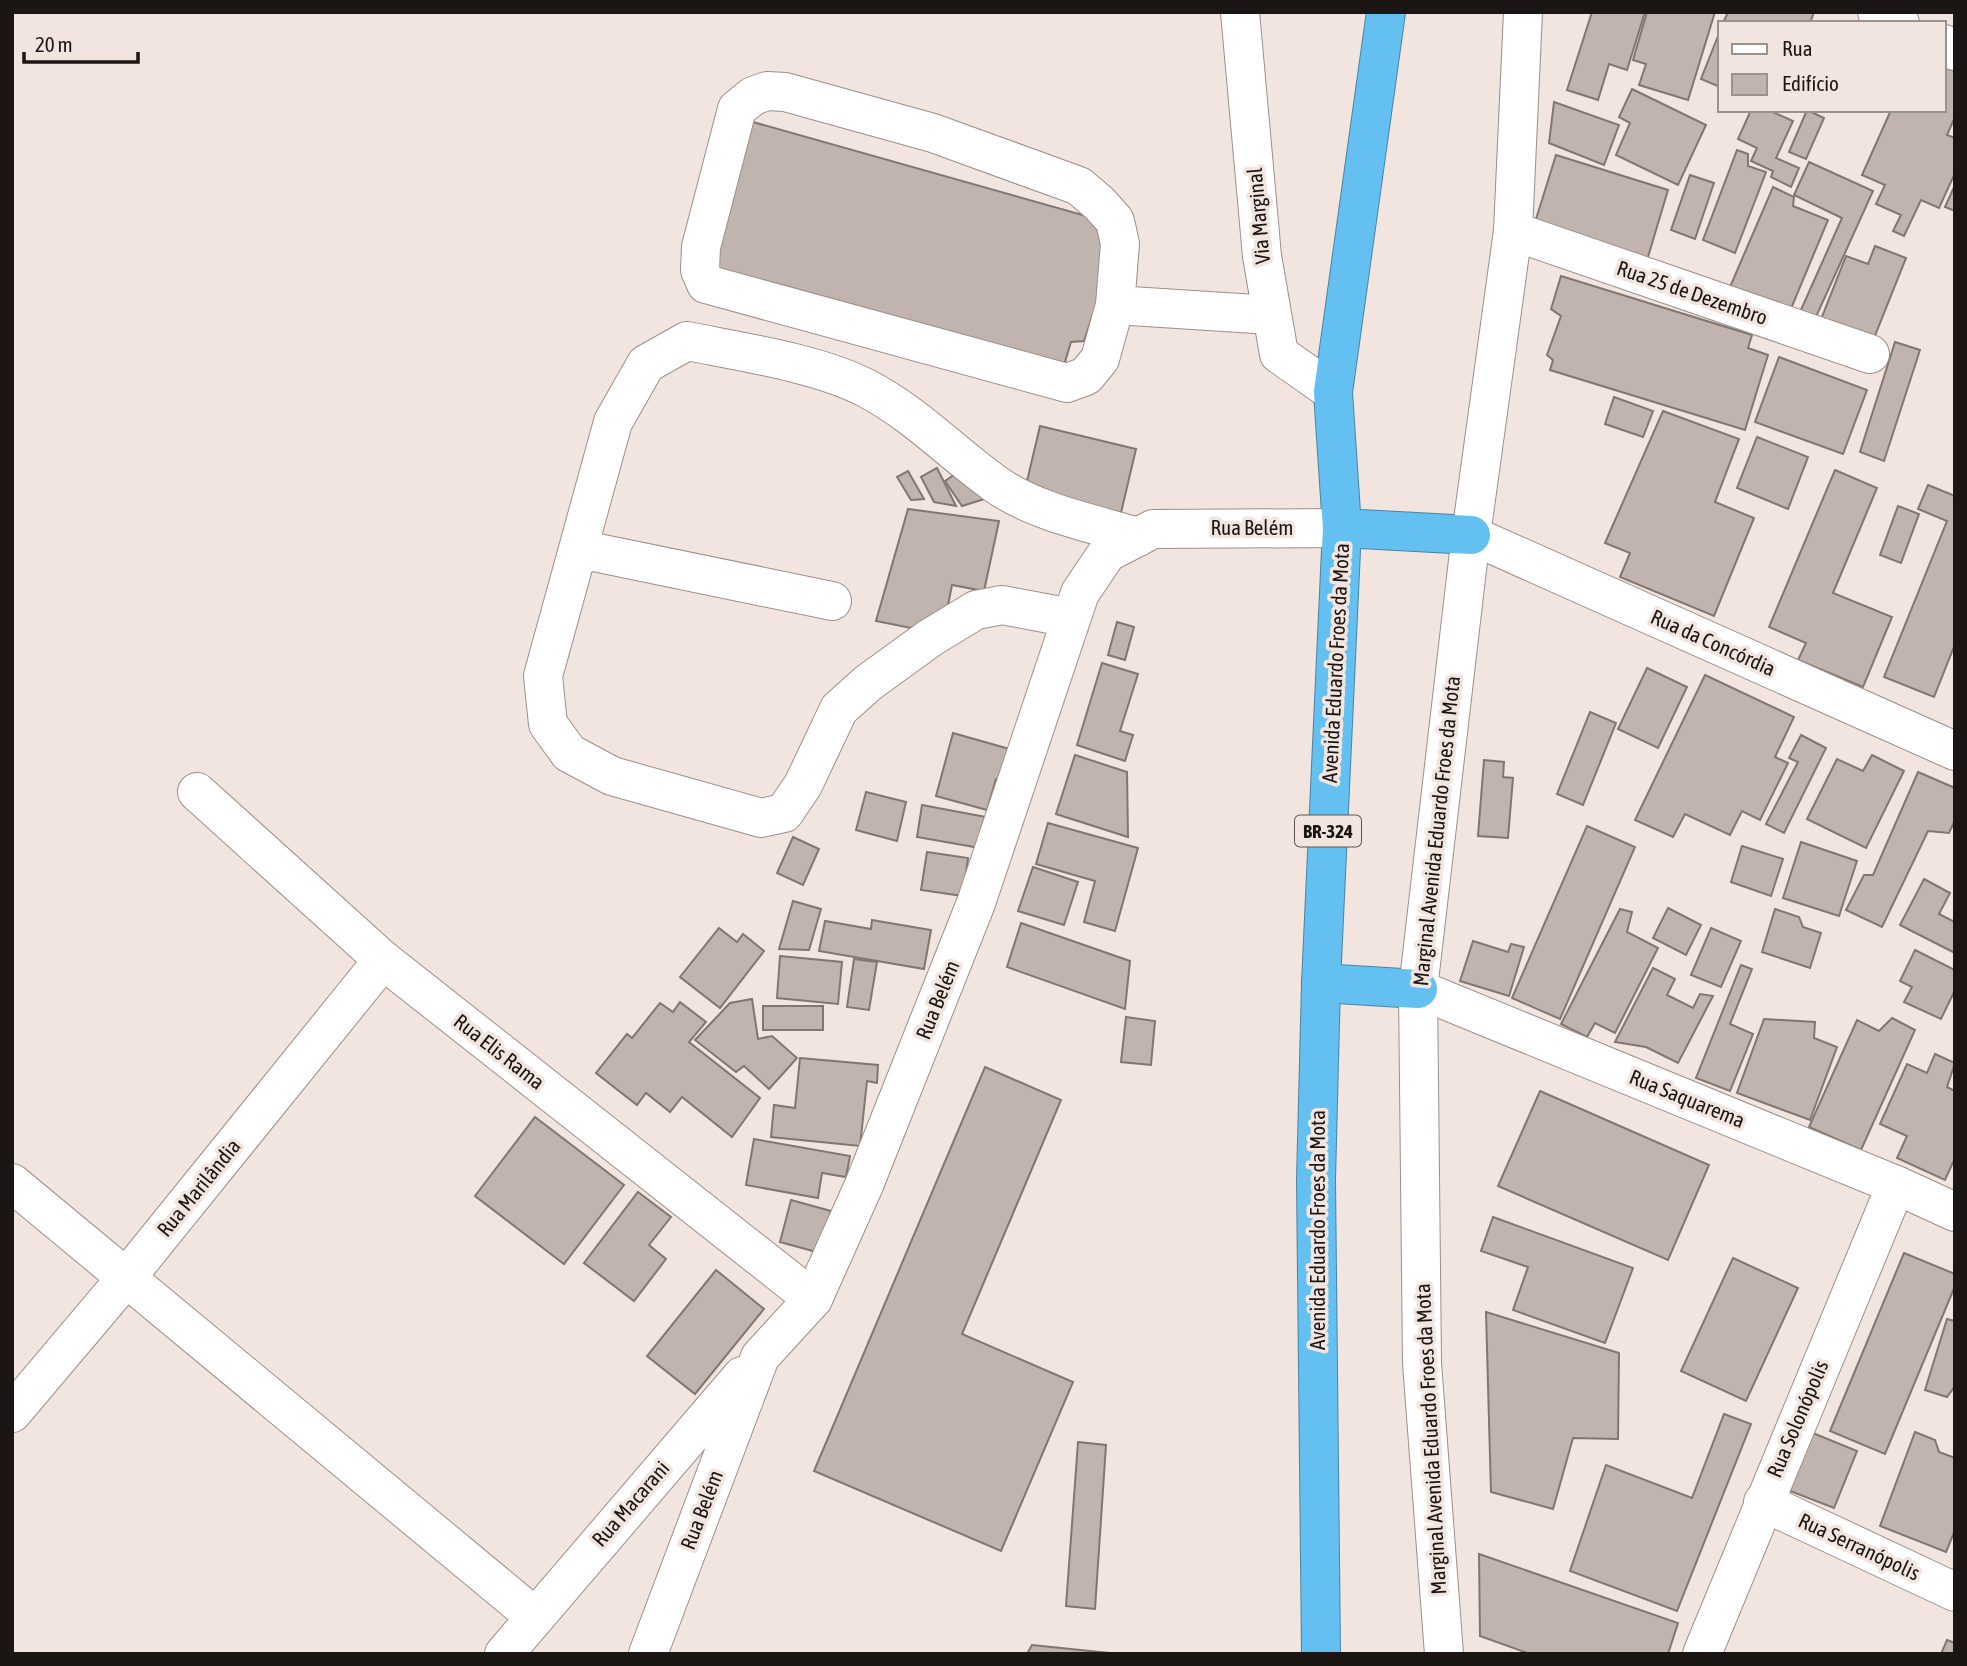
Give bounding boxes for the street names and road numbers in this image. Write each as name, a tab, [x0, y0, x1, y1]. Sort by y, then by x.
street label: Via Marginal	[1242, 167, 1274, 265]
street label: Rua 25 de Dezembro	[1614, 255, 1771, 329]
street label: Rua Belém	[1211, 515, 1293, 539]
street label: Avenida Eduardo Froes da Mota	[1317, 543, 1353, 783]
street label: Rua da Concórdia	[1647, 604, 1779, 680]
street label: Marginal Avenida Eduardo Froes da Mota	[1408, 675, 1464, 987]
road number: BR-324	[1295, 816, 1361, 846]
street label: Rua Belém	[910, 957, 964, 1043]
street label: Rua Elis Rama	[450, 1008, 550, 1094]
street label: Rua Saquarema	[1626, 1064, 1749, 1132]
street label: Avenida Eduardo Froes da Mota	[1305, 1110, 1329, 1350]
street label: Rua Marilândia	[152, 1134, 245, 1241]
street label: Marginal Avenida Eduardo Froes da Mota	[1410, 1283, 1450, 1595]
street label: Rua Solonópolis	[1762, 1356, 1833, 1481]
street label: Rua Macarani	[587, 1456, 674, 1551]
street label: Rua Belém	[675, 1467, 727, 1553]
street label: Rua Serranópolis	[1795, 1508, 1924, 1585]

